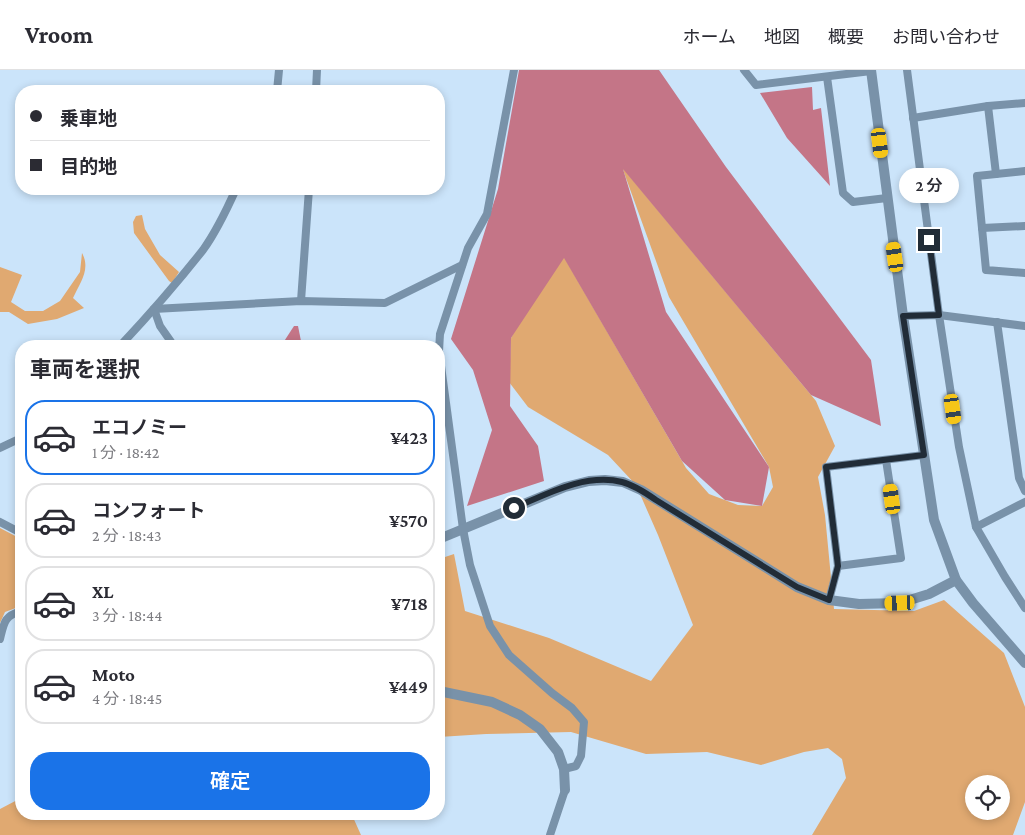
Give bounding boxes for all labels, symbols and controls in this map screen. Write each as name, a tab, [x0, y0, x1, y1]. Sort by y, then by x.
text: Vroom	[25, 21, 93, 48]
text: ホーム	[683, 27, 736, 47]
text: 地図	[764, 27, 800, 47]
text: 概要	[828, 27, 864, 47]
text: お問い合わせ	[892, 27, 1000, 47]
text: 乗車地	[60, 108, 117, 129]
car	[870, 127, 889, 159]
text: 目的地	[60, 156, 117, 177]
callout: 2 分	[899, 168, 959, 202]
text: 2 分	[916, 177, 943, 194]
route end	[918, 229, 940, 251]
car	[885, 241, 904, 273]
text: 車両を選択	[30, 357, 140, 382]
car	[943, 393, 962, 425]
icon: car	[32, 415, 77, 460]
text: エコノミー	[92, 417, 187, 438]
text: ¥423	[391, 427, 428, 448]
text: 1 分 · 18:42	[92, 444, 159, 461]
car	[882, 483, 901, 515]
route start	[503, 497, 525, 519]
icon: car	[32, 498, 77, 543]
text: コンフォート	[92, 500, 205, 521]
text: ¥570	[389, 510, 428, 531]
text: 2 分 · 18:43	[92, 527, 162, 544]
icon: car	[32, 581, 77, 626]
text: XL	[92, 581, 114, 602]
text: ¥718	[391, 593, 428, 614]
car	[884, 595, 915, 611]
text: 3 分 · 18:44	[92, 607, 162, 624]
icon: car	[32, 664, 77, 709]
text: Moto	[92, 664, 135, 685]
text: ¥449	[389, 676, 428, 697]
text: 4 分 · 18:45	[92, 690, 162, 707]
button: 確定	[30, 752, 430, 810]
map controls	[965, 775, 1010, 820]
button: locate	[965, 775, 1010, 820]

